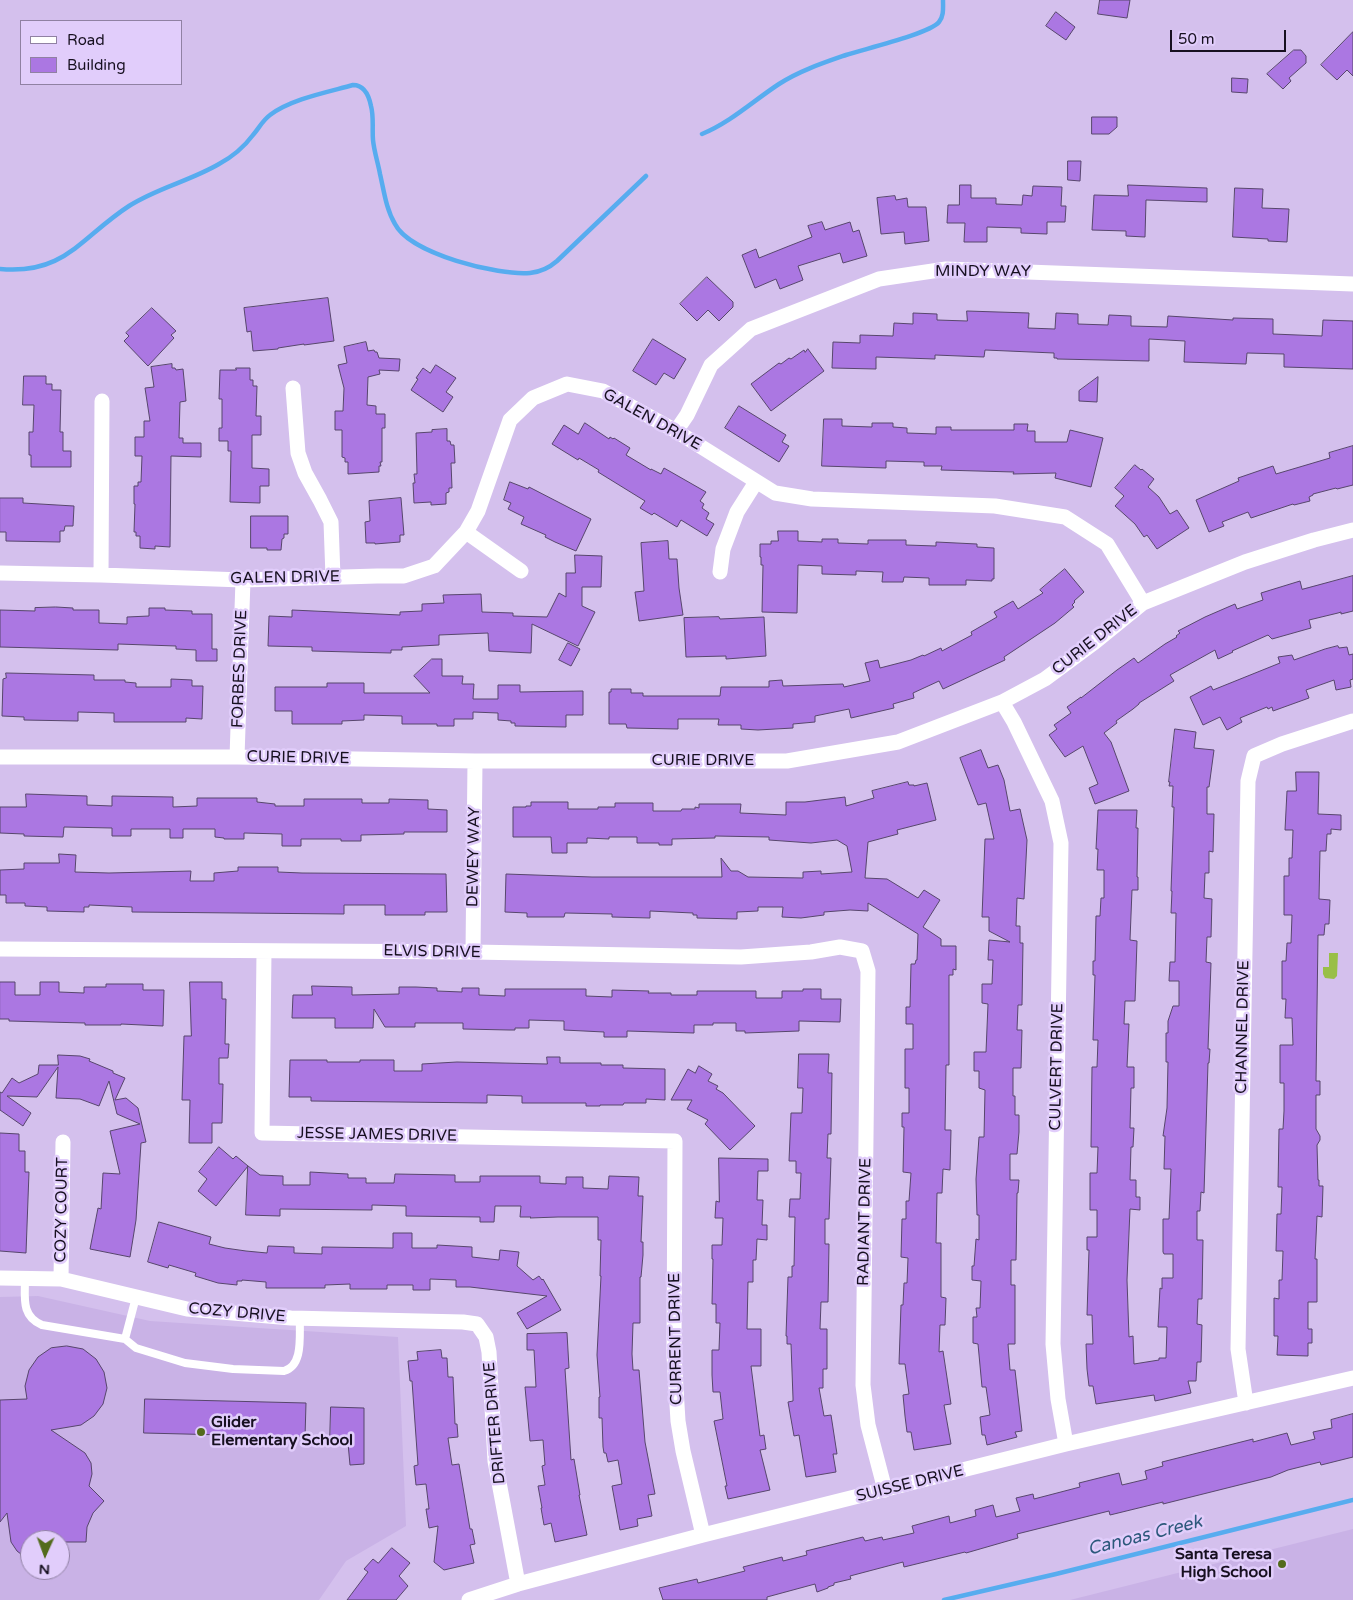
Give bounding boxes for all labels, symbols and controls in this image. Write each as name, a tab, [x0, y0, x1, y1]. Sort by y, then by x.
legend	[20, 20, 182, 85]
scale bar	[1173, 20, 1289, 52]
text: 50 m	[1178, 30, 1215, 48]
text: Road	[67, 31, 105, 49]
text: Building	[67, 56, 126, 74]
street label: MINDY WAY	[935, 262, 1031, 282]
street label: GALEN DRIVE	[599, 385, 705, 455]
street label: GALEN DRIVE	[230, 567, 340, 589]
street label: CURIE DRIVE	[1049, 601, 1141, 679]
street label: FORBES DRIVE	[228, 610, 252, 728]
street label: CURIE DRIVE	[246, 748, 350, 768]
street label: CURIE DRIVE	[652, 751, 754, 771]
street label: DEWEY WAY	[464, 807, 484, 907]
street label: ELVIS DRIVE	[383, 942, 481, 962]
street label: CHANNEL DRIVE	[1232, 960, 1254, 1094]
street label: CULVERT DRIVE	[1046, 1003, 1068, 1131]
street label: JESSE JAMES DRIVE	[297, 1124, 457, 1146]
street label: COZY COURT	[51, 1157, 73, 1263]
street label: RADIANT DRIVE	[854, 1158, 876, 1286]
street label: CURRENT DRIVE	[665, 1273, 687, 1405]
street label: COZY DRIVE	[188, 1299, 286, 1327]
street label: DRIFTER DRIVE	[480, 1361, 510, 1485]
place label: Glider Elementary School	[211, 1413, 353, 1451]
marker: Glider Elementary School	[195, 1426, 207, 1438]
street label: SUISSE DRIVE	[854, 1461, 966, 1507]
water label: Canoas Creek	[1086, 1511, 1204, 1561]
north arrow	[20, 1530, 70, 1580]
place label: Santa Teresa High School	[1175, 1545, 1272, 1583]
marker: Santa Teresa High School	[1276, 1558, 1288, 1570]
text: N	[39, 1561, 50, 1578]

